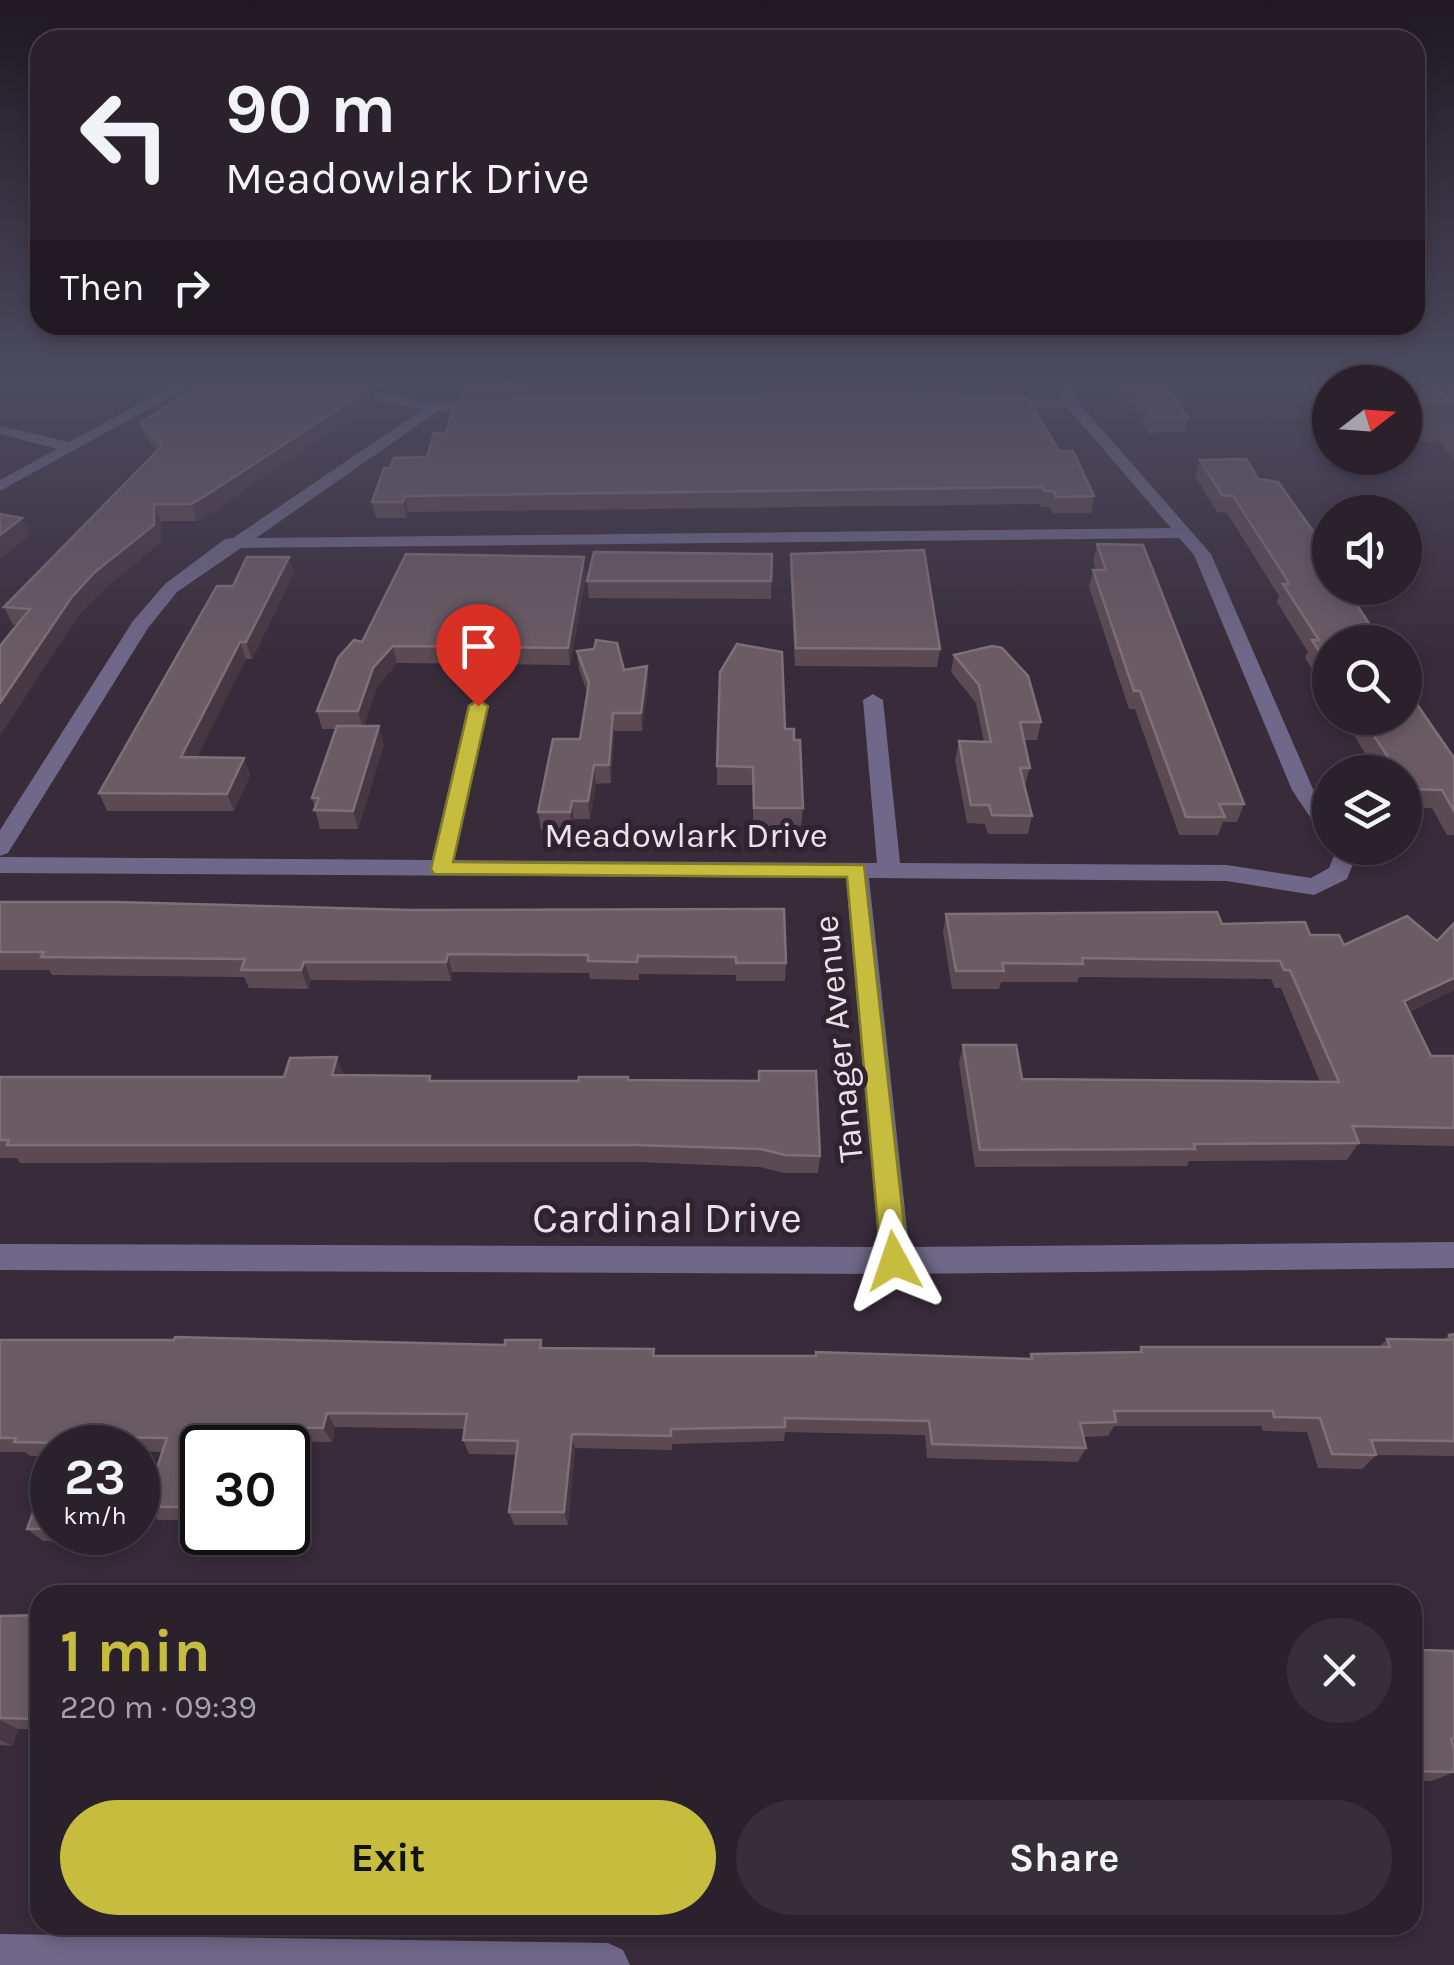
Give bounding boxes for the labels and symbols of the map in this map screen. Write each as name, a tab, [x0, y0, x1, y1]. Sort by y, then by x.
north arrow	[1312, 365, 1422, 475]
pin	[436, 604, 521, 707]
street label: Meadowlark Drive	[544, 815, 828, 856]
street label: Tanager Avenue	[805, 913, 872, 1164]
street label: Cardinal Drive	[532, 1193, 802, 1243]
position arrow	[842, 1209, 946, 1313]
speed limit sign: 30	[180, 1425, 310, 1555]

